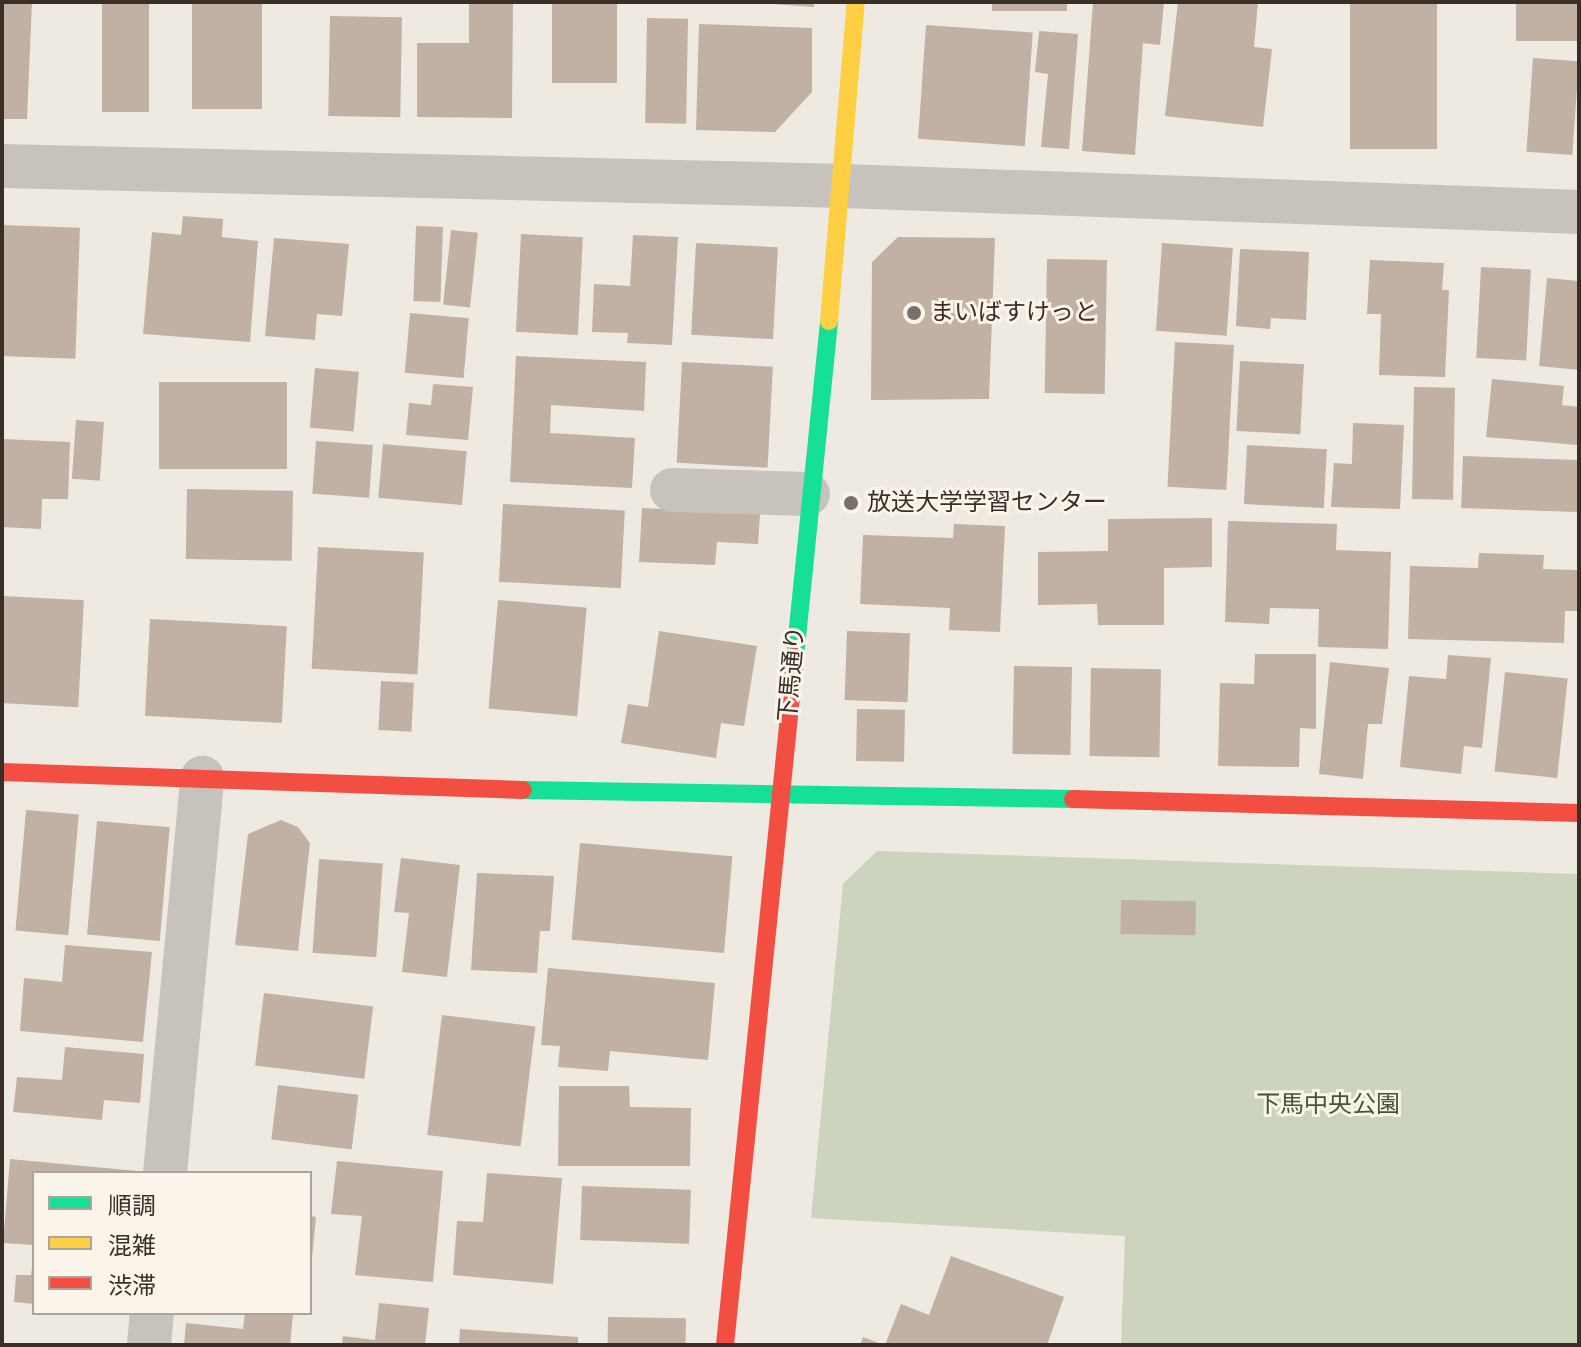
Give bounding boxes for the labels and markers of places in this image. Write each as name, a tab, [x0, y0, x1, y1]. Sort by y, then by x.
place label: まいばすけっと	[930, 299, 1098, 327]
marker: まいばすけっと	[905, 304, 923, 322]
place label: 放送大学学習センター	[867, 489, 1107, 517]
marker: 放送大学学習センター	[842, 494, 860, 512]

